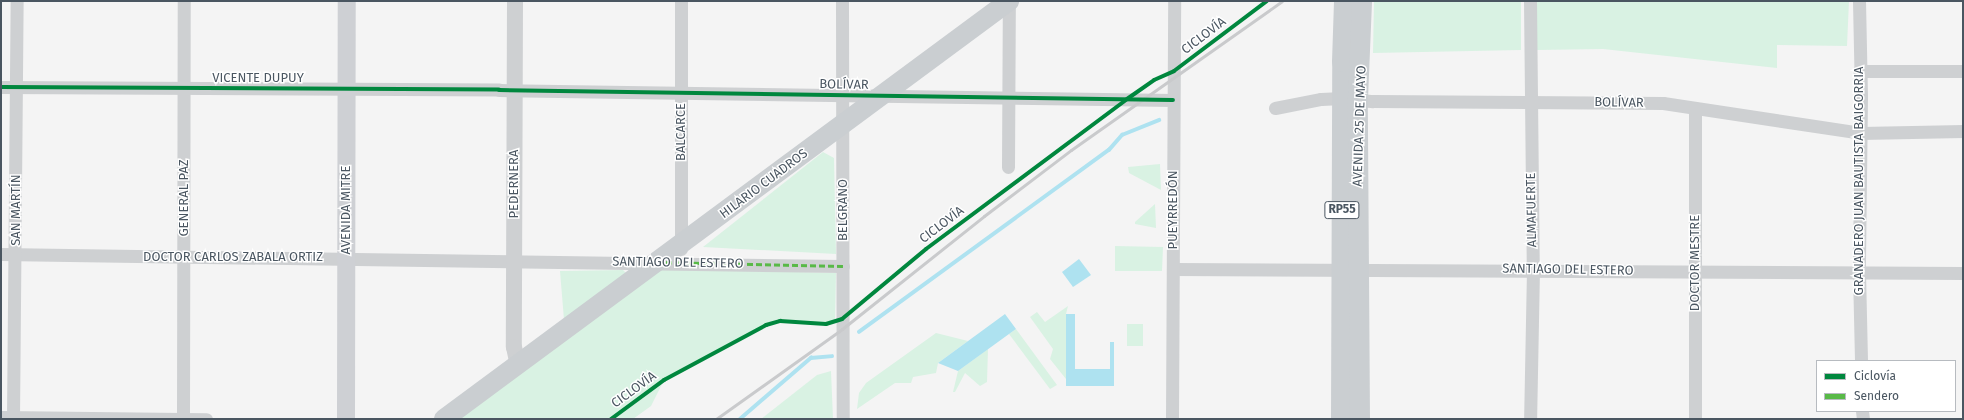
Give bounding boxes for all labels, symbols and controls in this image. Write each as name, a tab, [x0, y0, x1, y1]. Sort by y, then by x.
street label: CICLOVÍA	[1179, 14, 1229, 58]
street label: AVENIDA 25 DE MAYO	[1350, 65, 1370, 187]
street label: GRANADERO JUAN BAUTISTA BAIGORRIA	[1851, 67, 1867, 295]
street label: VICENTE DUPUY	[212, 70, 304, 86]
street label: BOLÍVAR	[819, 77, 869, 93]
street label: BOLÍVAR	[1594, 95, 1644, 111]
street label: BALCARCE	[673, 103, 689, 161]
street label: HILARIO CUADROS	[717, 146, 811, 222]
street label: PEDERNERA	[506, 150, 522, 218]
street label: GENERAL PAZ	[176, 159, 192, 237]
street label: AVENIDA MITRE	[338, 166, 354, 254]
street label: PUEYRREDÓN	[1165, 170, 1181, 250]
street label: ALMAFUERTE	[1524, 173, 1540, 247]
street label: SAN MARTÍN	[8, 174, 24, 246]
street label: BELGRANO	[835, 179, 851, 241]
road number: RP55	[1324, 200, 1360, 220]
street label: CICLOVÍA	[917, 203, 967, 247]
street label: DOCTOR MESTRE	[1687, 215, 1703, 311]
street label: DOCTOR CARLOS ZABALA ORTIZ	[143, 249, 323, 265]
street label: SANTIAGO DEL ESTERO	[612, 254, 744, 272]
street label: SANTIAGO DEL ESTERO	[1502, 261, 1634, 279]
legend	[1816, 360, 1956, 412]
street label: CICLOVÍA	[608, 368, 660, 412]
text: Ciclovía	[1854, 369, 1896, 383]
text: Sendero	[1854, 389, 1899, 403]

